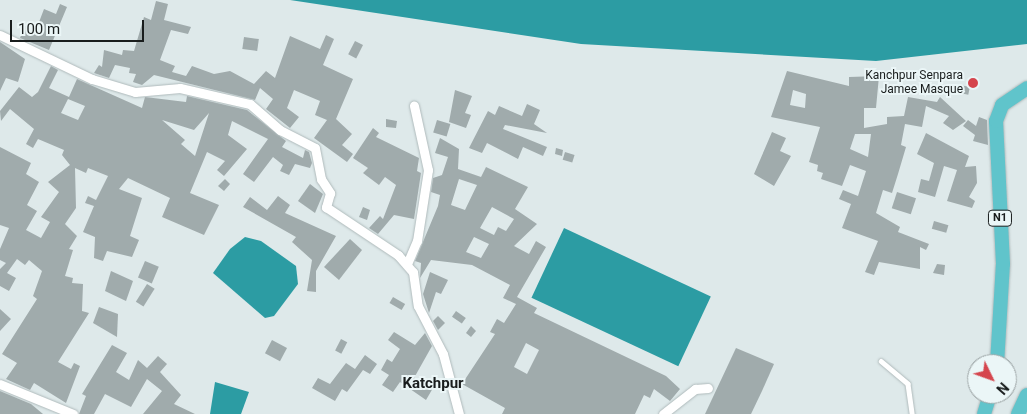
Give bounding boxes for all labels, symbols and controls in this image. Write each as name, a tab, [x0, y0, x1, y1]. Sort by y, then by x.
scale bar	[12, 10, 146, 42]
text: 100 m	[18, 20, 60, 38]
place label: Kanchpur Senpara Jamee Masque	[865, 69, 963, 97]
marker: Kanchpur Senpara Jamee Masque	[967, 77, 979, 89]
road number: N1	[988, 210, 1012, 227]
north arrow	[967, 354, 1017, 404]
district label: Katchpur	[402, 375, 464, 393]
text: N	[993, 379, 1012, 397]

